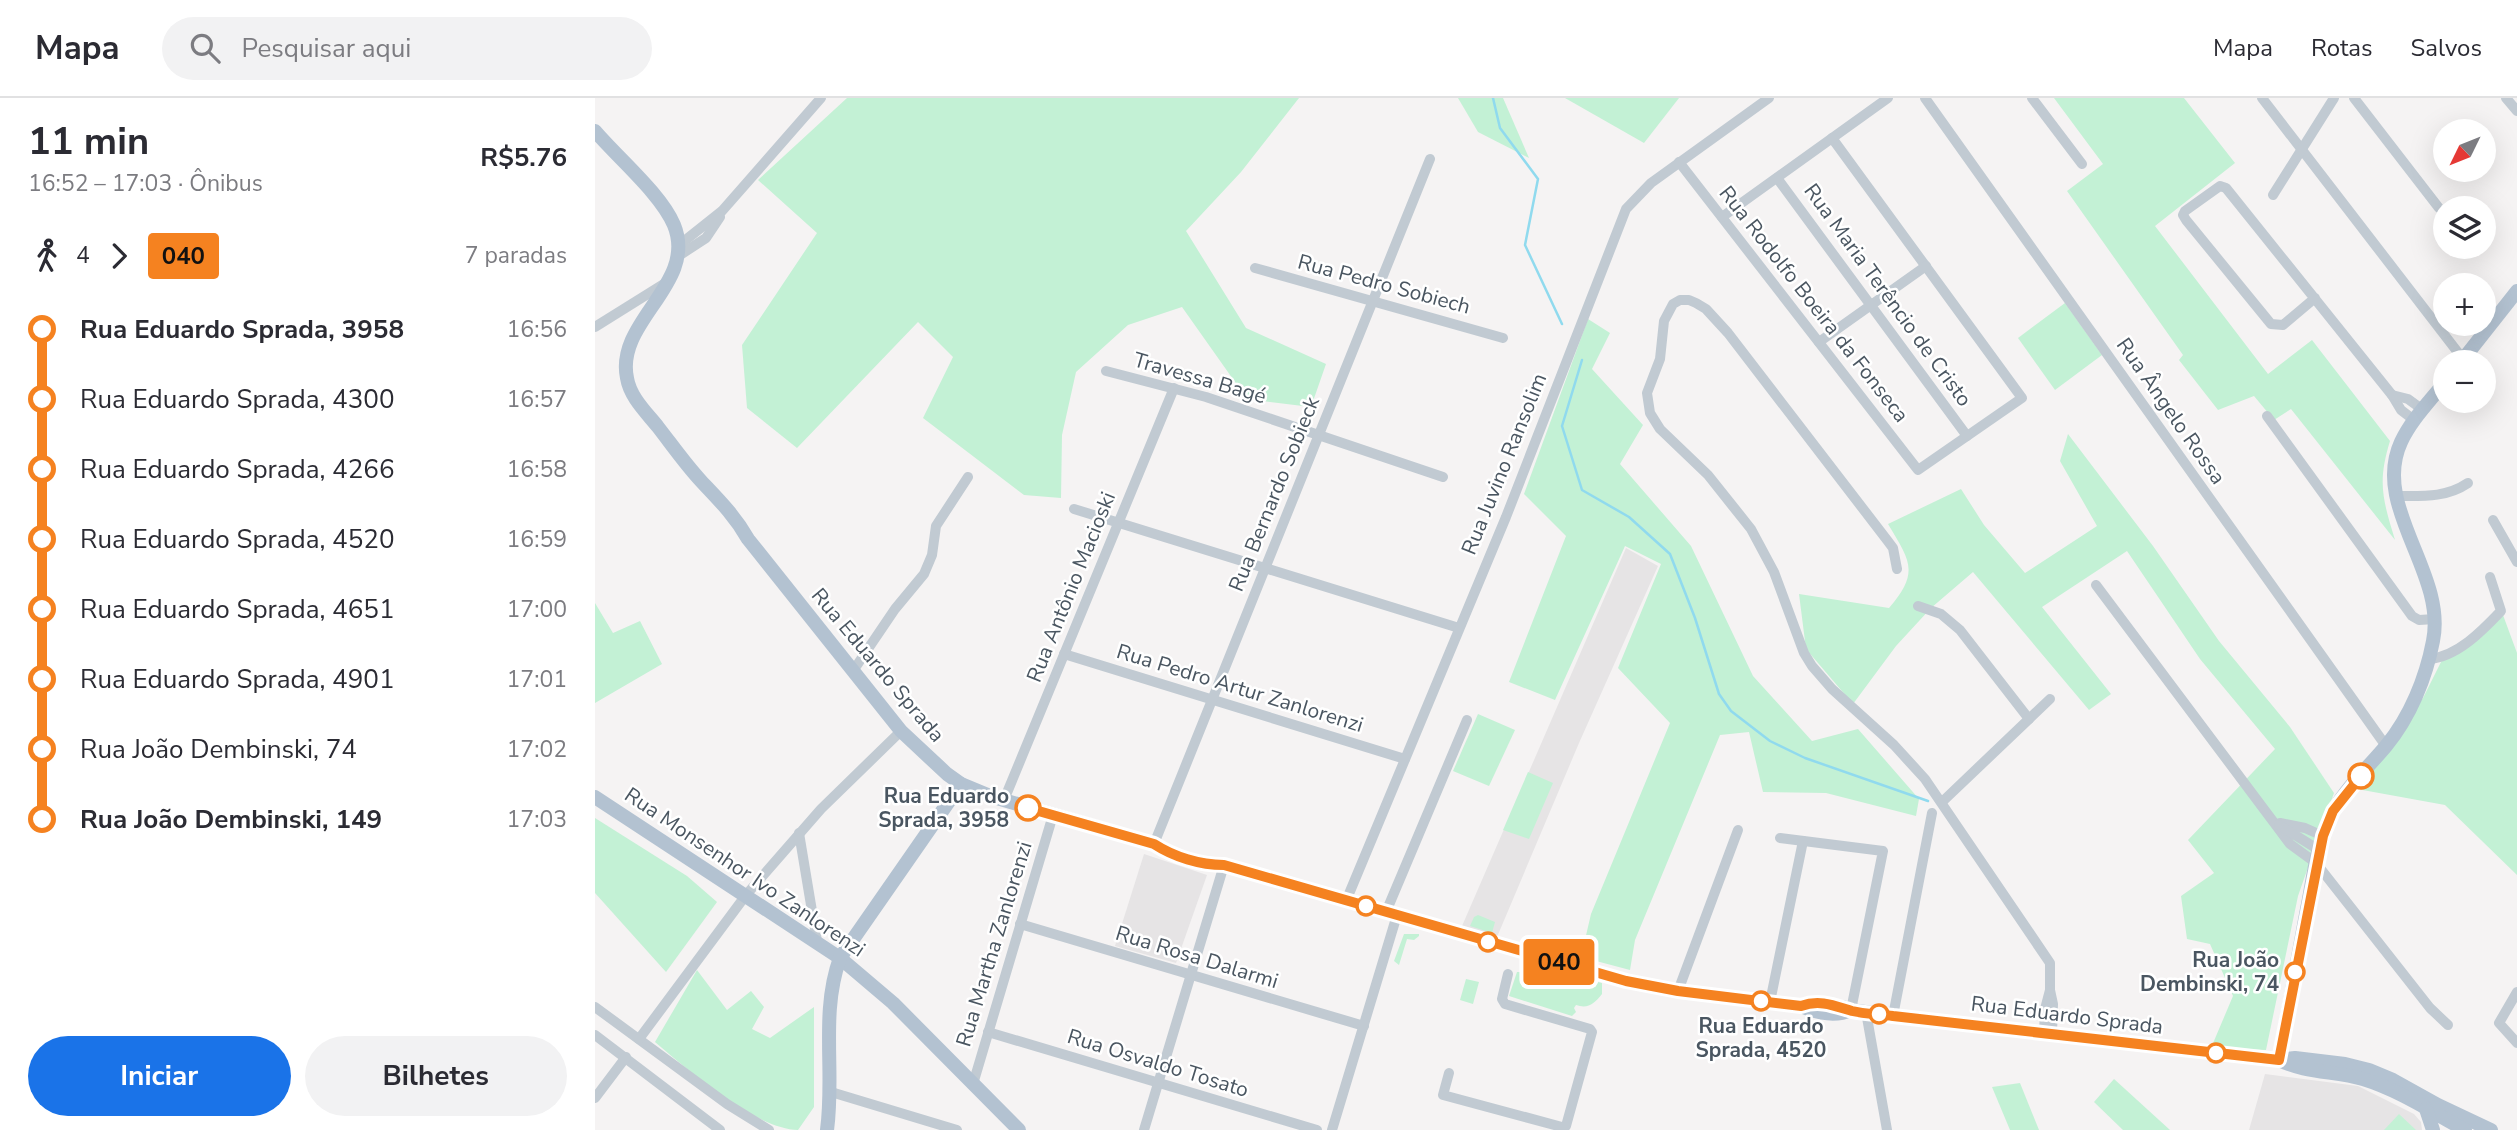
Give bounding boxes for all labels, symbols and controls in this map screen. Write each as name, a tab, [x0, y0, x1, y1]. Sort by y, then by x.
search box	[162, 17, 652, 80]
text: Mapa	[35, 26, 120, 71]
icon: search	[186, 29, 224, 67]
text: Pesquisar aqui	[242, 31, 411, 66]
text: Mapa	[2213, 32, 2273, 64]
text: Rotas	[2311, 32, 2373, 64]
text: Salvos	[2411, 32, 2482, 64]
text: 11 min	[28, 116, 149, 167]
north arrow	[2433, 119, 2495, 182]
map controls	[2433, 119, 2496, 413]
text: R$5.76	[480, 140, 567, 175]
text: 16:52 – 17:03 · Ônibus	[28, 168, 263, 199]
street label: Rua Maria Terêncio de Cristo	[1798, 178, 1978, 412]
street label: Rua Rodolfo Boeira da Fonseca	[1713, 180, 1915, 428]
button: layers	[2433, 196, 2496, 259]
icon: walk	[28, 237, 66, 275]
icon: forward	[100, 237, 138, 275]
text: 4	[76, 240, 90, 271]
text: 040	[162, 240, 205, 272]
text: 7 paradas	[465, 240, 567, 271]
street label: Rua Pedro Sobiech	[1295, 247, 1473, 321]
button: +	[2433, 273, 2496, 336]
text: Rua Eduardo Sprada, 3958	[80, 312, 404, 347]
text: 16:56	[507, 314, 567, 345]
street label: Rua Ângelo Rossa	[2110, 332, 2232, 490]
street label: Travessa Bagé	[1130, 346, 1270, 410]
button: −	[2433, 350, 2496, 413]
street label: Rua Juvino Ransolim	[1455, 369, 1553, 559]
text: Rua Eduardo Sprada, 4300	[80, 382, 395, 417]
text: 16:57	[507, 384, 567, 415]
street label: Rua Bernardo Sobieck	[1222, 392, 1326, 596]
text: Rua Eduardo Sprada, 4266	[80, 452, 395, 487]
text: 16:58	[507, 454, 567, 485]
street label: Rua Antônio Macioski	[1020, 488, 1122, 686]
text: Rua Eduardo Sprada, 4520	[80, 522, 395, 557]
text: 16:59	[507, 524, 567, 555]
street label: Rua Eduardo Sprada	[805, 582, 951, 748]
text: Rua Eduardo Sprada, 4651	[80, 592, 395, 627]
text: 17:00	[507, 594, 567, 625]
street label: Rua Pedro Artur Zanlorenzi	[1113, 637, 1367, 739]
text: Rua Eduardo Sprada, 4901	[80, 662, 395, 697]
text: 17:01	[507, 664, 567, 695]
text: Rua João Dembinski, 74	[80, 732, 357, 767]
text: 17:02	[507, 734, 567, 765]
unlabelled marker	[2348, 763, 2374, 789]
street label: Rua Monsenhor Ivo Zanlorenzi	[619, 781, 871, 963]
place label: Rua Eduardo Sprada, 3958	[878, 782, 1009, 834]
marker: Rua Eduardo Sprada, 3958	[1015, 795, 1041, 821]
text: Rua João Dembinski, 149	[80, 802, 382, 837]
text: 17:03	[507, 804, 567, 835]
street label: Rua Martha Zanlorenzi	[949, 838, 1039, 1050]
unlabelled marker	[1356, 896, 1376, 916]
street label: Rua Rosa Dalarmi	[1112, 919, 1282, 995]
unlabelled marker	[1478, 932, 1498, 952]
line badge: 040	[1519, 939, 1599, 985]
text: 040	[1537, 946, 1581, 978]
place label: Rua João Dembinski, 74	[2140, 946, 2279, 998]
marker: Rua João Dembinski, 74	[2285, 962, 2305, 982]
street label: Rua Eduardo Sprada	[1969, 989, 2165, 1041]
marker: Rua Eduardo Sprada, 4520	[1751, 991, 1771, 1011]
unlabelled marker	[1869, 1004, 1889, 1024]
place label: Rua Eduardo Sprada, 4520	[1696, 1012, 1826, 1064]
street label: Rua Osvaldo Tosato	[1064, 1022, 1252, 1104]
button: Iniciar	[28, 1036, 291, 1116]
button: Bilhetes	[305, 1036, 567, 1116]
unlabelled marker	[2206, 1043, 2226, 1063]

